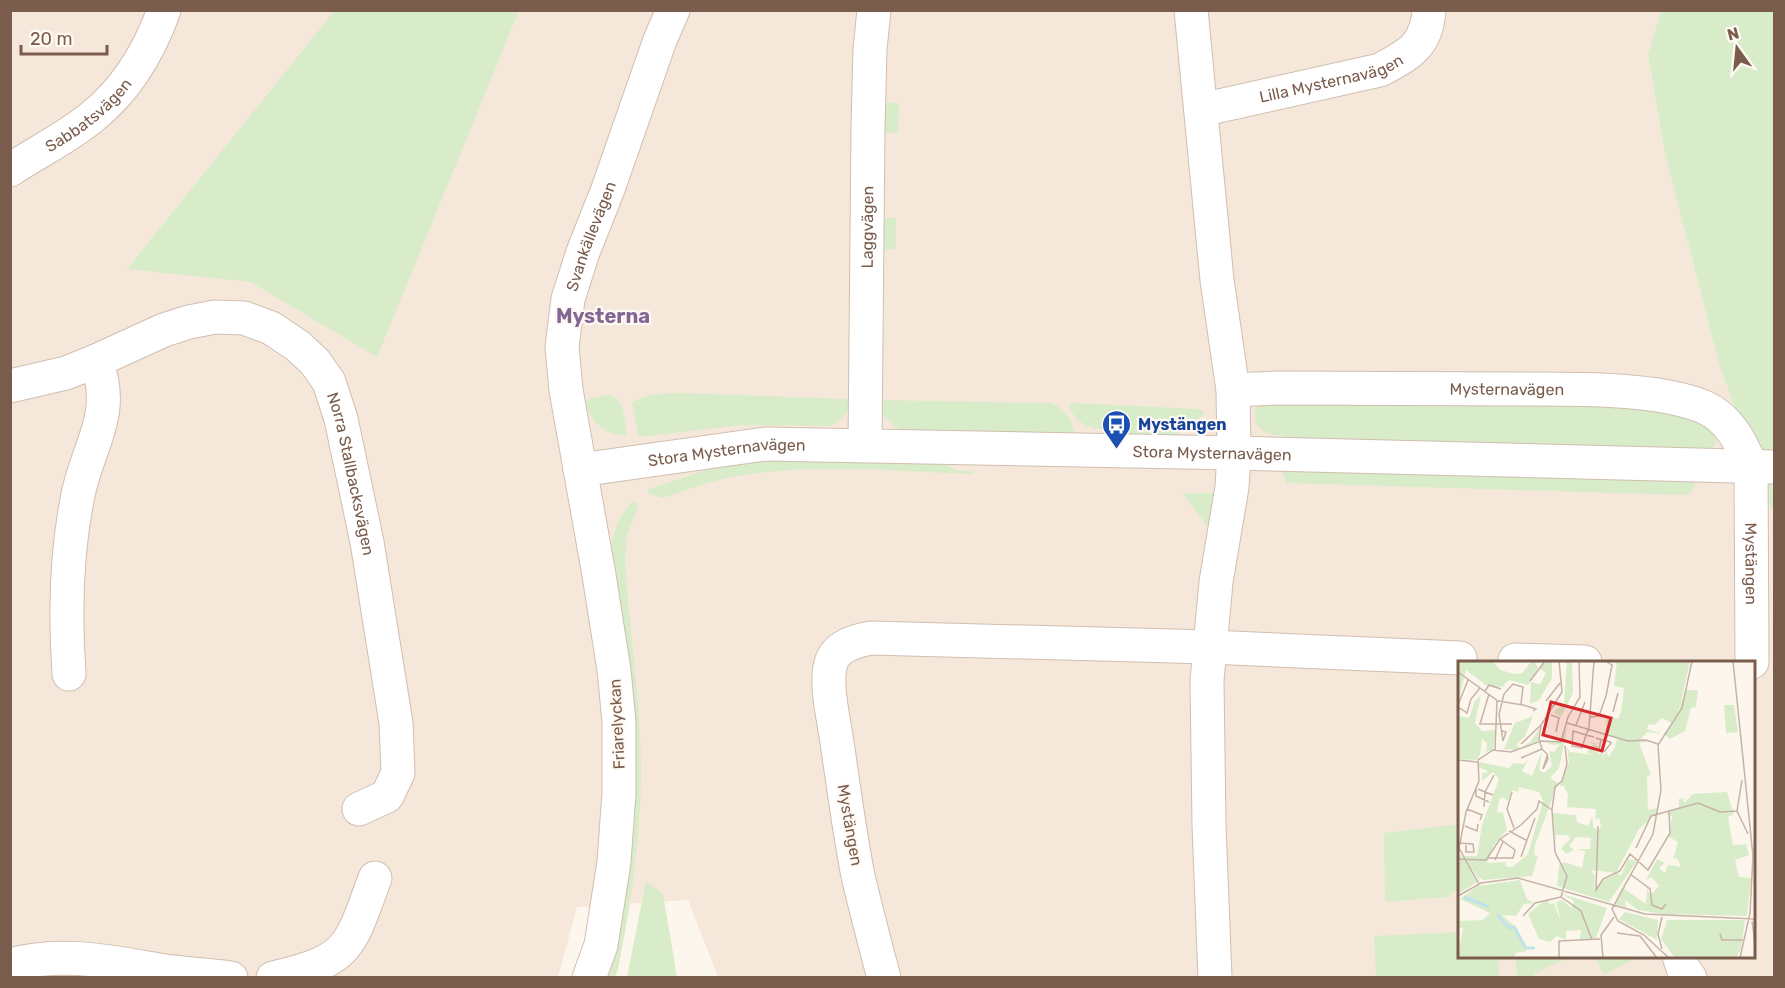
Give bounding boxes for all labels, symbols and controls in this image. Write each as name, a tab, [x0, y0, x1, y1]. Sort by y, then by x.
scale bar	[21, 18, 106, 56]
north arrow	[1707, 18, 1767, 78]
text: N	[1725, 23, 1741, 45]
text: 20 m	[30, 28, 72, 50]
street label: Lilla Mysternavägen	[1257, 50, 1406, 106]
street label: Sabbatsvägen	[42, 74, 135, 156]
street label: Svankällevägen	[562, 179, 620, 294]
street label: Laggvägen	[857, 186, 877, 268]
district label: Mysterna	[556, 304, 650, 328]
street label: Mysternavägen	[1449, 379, 1564, 399]
street label: Norra Stallbacksvägen	[323, 390, 378, 557]
bus stop icon: Mystängen	[1101, 408, 1133, 450]
place label: Mystängen	[1138, 415, 1226, 434]
street label: Stora Mysternavägen	[647, 434, 806, 470]
street label: Stora Mysternavägen	[1132, 442, 1292, 464]
street label: Mystängen	[1742, 522, 1761, 605]
inset map	[1458, 661, 1755, 958]
street label: Friarelyckan	[605, 678, 629, 770]
street label: Mystängen	[833, 783, 867, 867]

